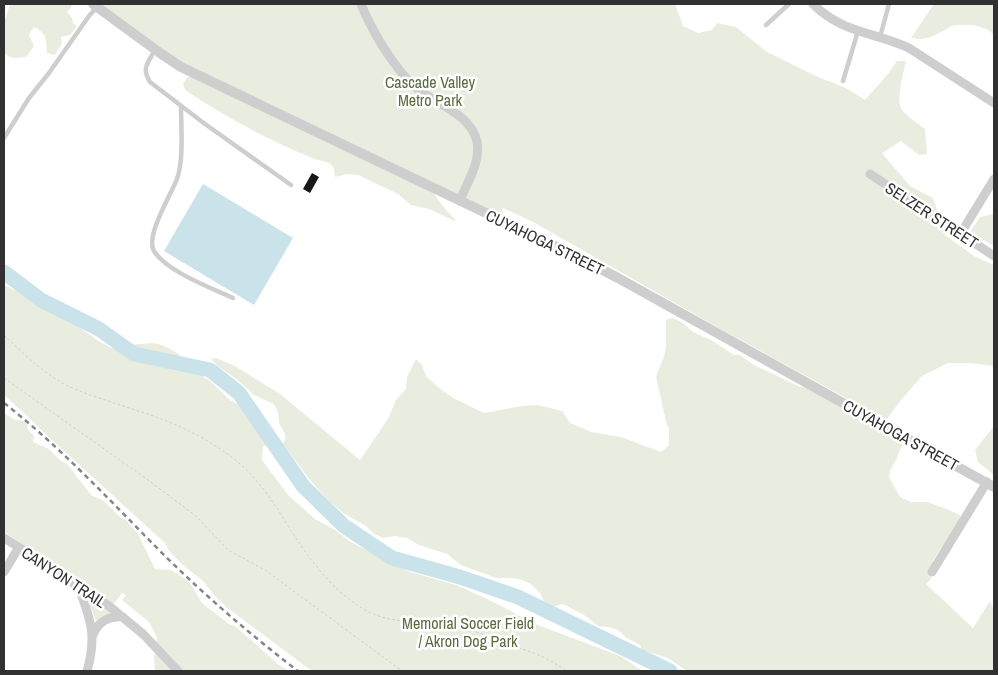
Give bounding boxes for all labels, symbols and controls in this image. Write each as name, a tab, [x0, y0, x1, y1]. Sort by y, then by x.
park label: Cascade Valley Metro Park	[385, 71, 476, 111]
street label: SELZER STREET	[881, 177, 983, 253]
street label: CUYAHOGA STREET	[482, 204, 608, 280]
street label: CUYAHOGA STREET	[839, 394, 963, 476]
street label: CANYON TRAIL	[17, 541, 111, 613]
park label: Memorial Soccer Field / Akron Dog Park	[402, 612, 534, 652]

